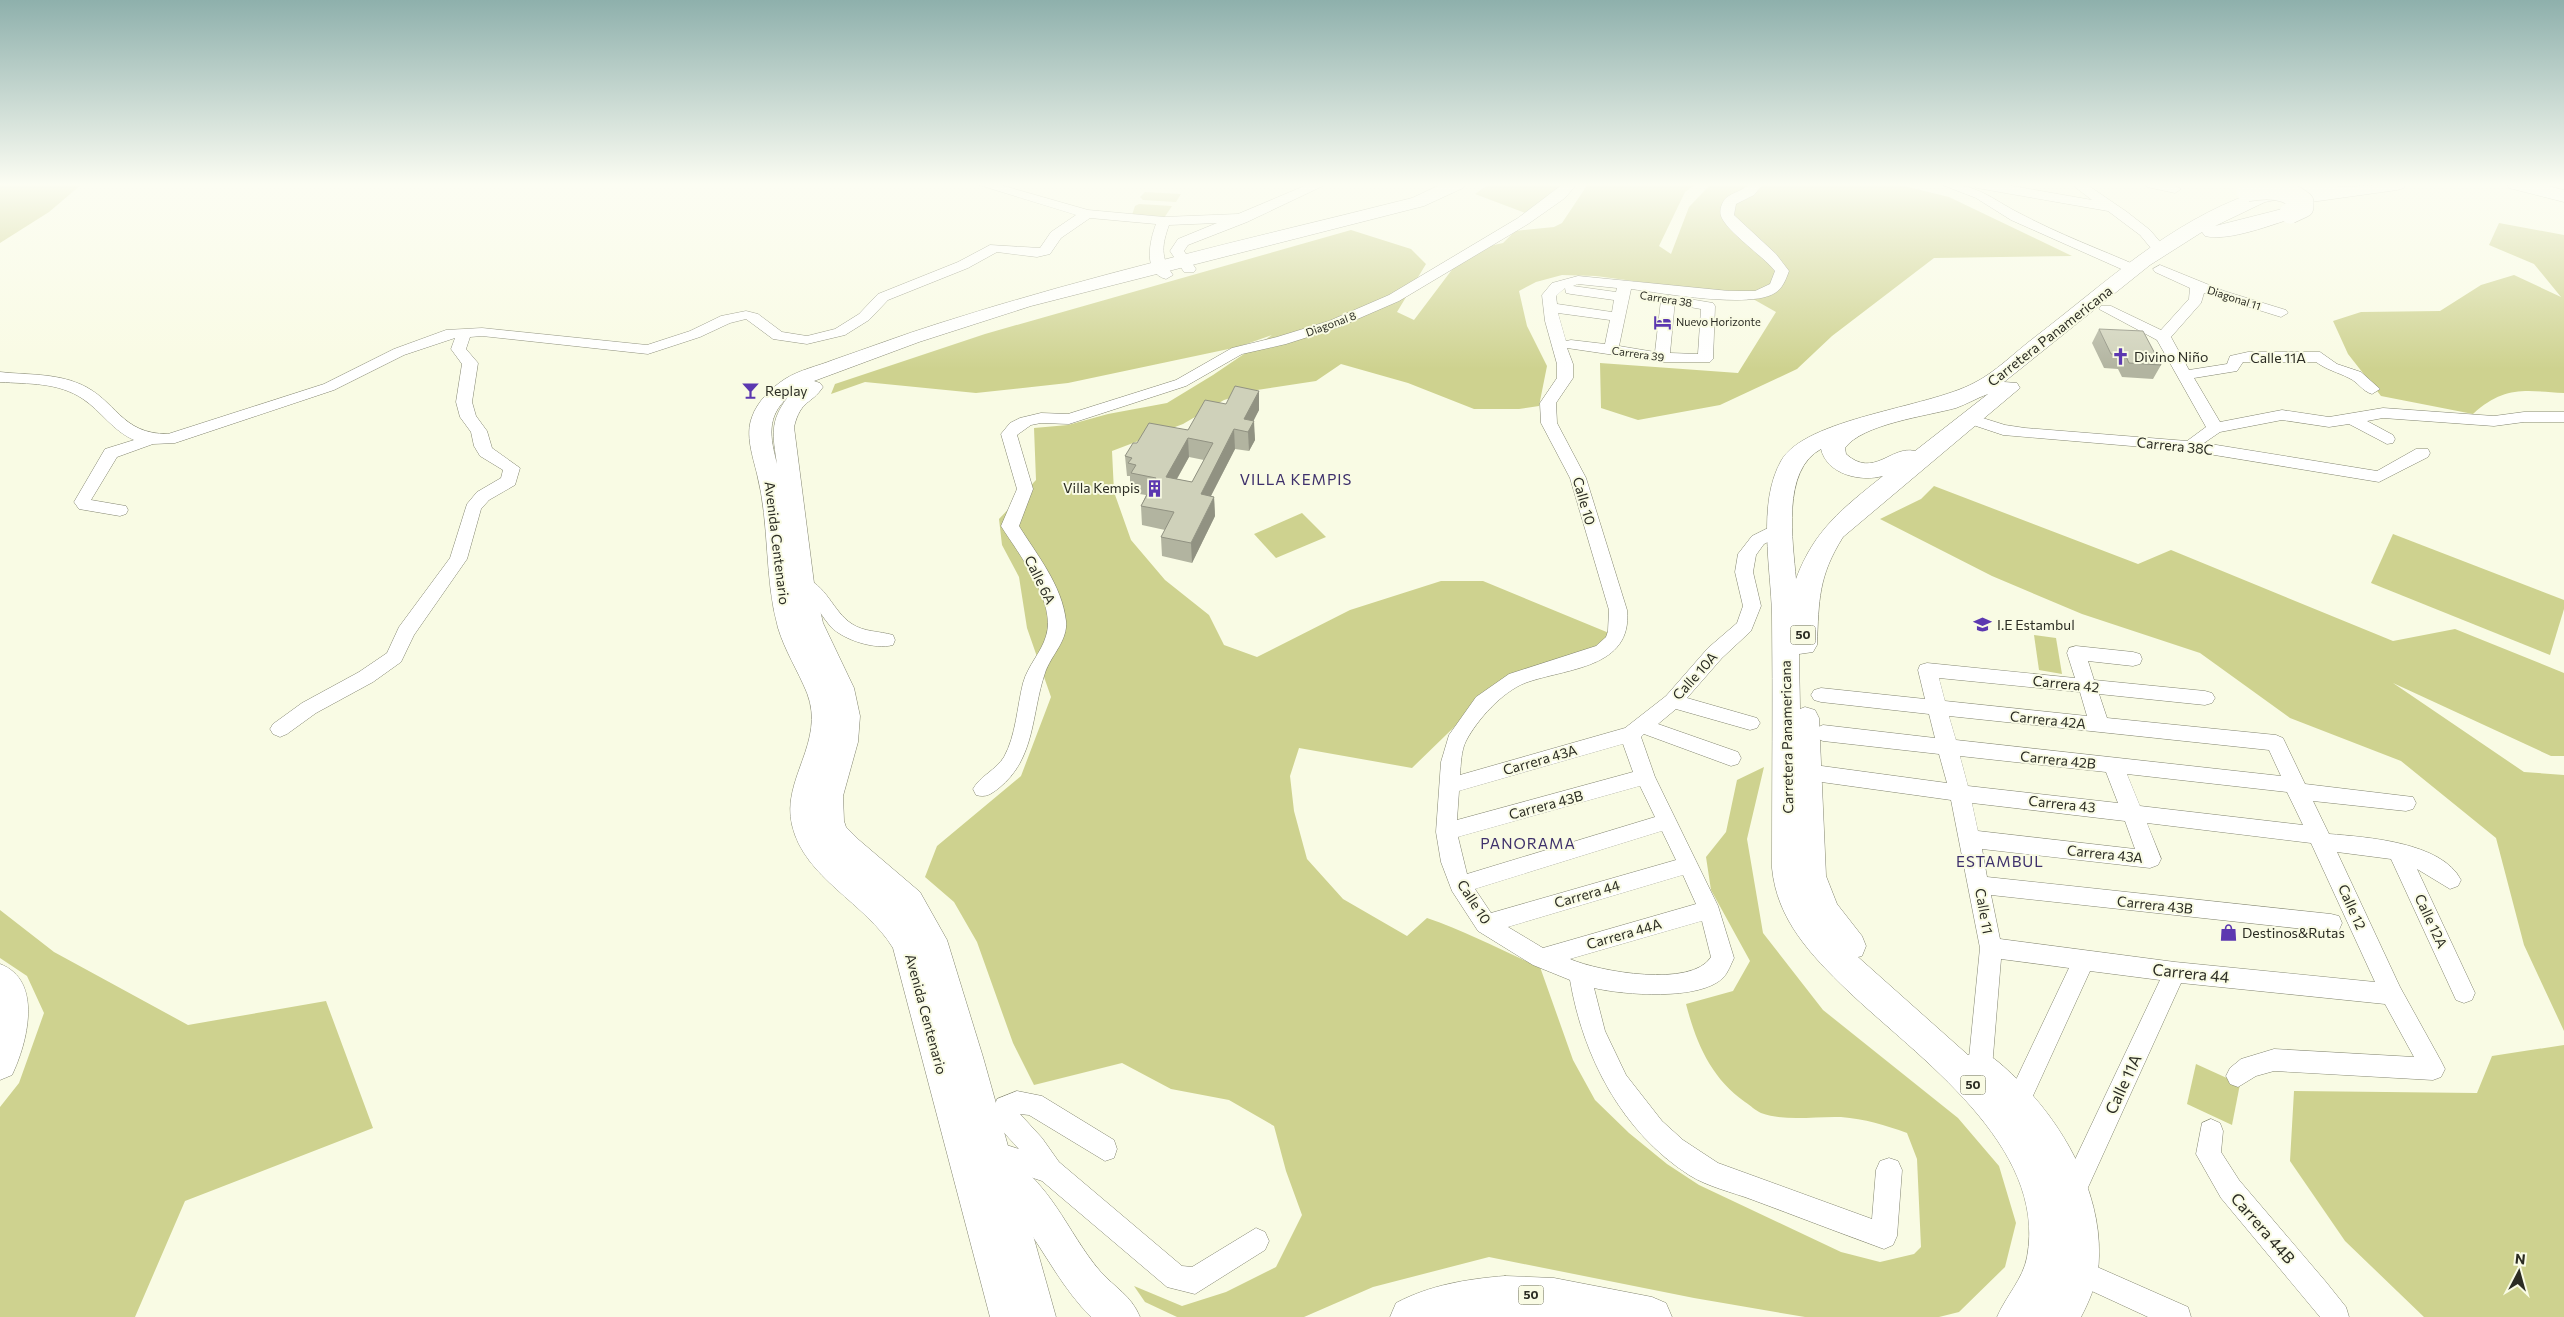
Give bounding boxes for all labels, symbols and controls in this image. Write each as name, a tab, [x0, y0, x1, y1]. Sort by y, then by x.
street label: Carretera Panamericana	[1984, 282, 2115, 390]
street label: Diagonal 11	[2206, 283, 2263, 312]
street label: Carrera 38	[1639, 288, 1693, 309]
street label: Diagonal 8	[1304, 308, 1358, 339]
hotel icon: Nuevo Horizonte	[1652, 312, 1672, 332]
place label: Nuevo Horizonte	[1676, 315, 1761, 328]
street label: Carrera 39	[1611, 343, 1665, 364]
church icon: Divino Niño	[2110, 347, 2130, 367]
place label: Divino Niño	[2134, 348, 2208, 365]
street label: Calle 11A	[2250, 349, 2306, 366]
bar icon: Replay	[741, 381, 761, 401]
place label: Replay	[765, 382, 808, 399]
street label: Carrera 38C	[2136, 433, 2214, 458]
district label: VILLA KEMPIS	[1240, 470, 1352, 488]
street label: Calle 10	[1570, 475, 1599, 527]
building icon: Villa Kempis	[1144, 478, 1164, 498]
place label: Villa Kempis	[1063, 479, 1140, 496]
street label: Avenida Centenario	[761, 480, 793, 606]
street label: Calle 6A	[1021, 553, 1060, 607]
school or university icon: I.E Estambul	[1973, 615, 1993, 635]
place label: I.E Estambul	[1997, 616, 2075, 633]
road number: 50	[1790, 626, 1816, 644]
street label: Calle 10A	[1669, 648, 1721, 703]
street label: Carretera Panamericana	[1777, 660, 1796, 814]
street label: Carrera 42	[2032, 672, 2100, 695]
street label: Carrera 42A	[2009, 707, 2087, 732]
street label: Carrera 43A	[1501, 741, 1579, 778]
street label: Carrera 42B	[2020, 747, 2097, 772]
street label: Carrera 43B	[1507, 786, 1585, 823]
street label: Carrera 43	[2028, 792, 2096, 815]
district label: PANORAMA	[1480, 834, 1576, 852]
street label: Carrera 43A	[2066, 841, 2144, 866]
district label: ESTAMBUL	[1956, 852, 2044, 870]
street label: Calle 10	[1454, 876, 1495, 927]
street label: Carrera 44	[1552, 876, 1622, 911]
street label: Calle 12	[2335, 881, 2370, 932]
street label: Calle 11	[1972, 887, 1997, 935]
street label: Calle 12A	[2412, 891, 2451, 951]
street label: Carrera 43B	[2116, 892, 2194, 917]
street label: Carrera 44A	[1584, 915, 1664, 952]
shop icon: Destinos&Rutas	[2218, 923, 2238, 943]
place label: Destinos&Rutas	[2242, 924, 2345, 941]
street label: Avenida Centenario	[902, 952, 951, 1076]
street label: Carrera 44	[2152, 959, 2231, 986]
street label: Calle 11A	[2100, 1051, 2145, 1117]
road number: 50	[1960, 1076, 1986, 1094]
street label: Carrera 44B	[2228, 1188, 2299, 1267]
north arrow	[2494, 1247, 2544, 1297]
text: N	[2514, 1250, 2527, 1268]
road number: 50	[1518, 1286, 1544, 1304]

